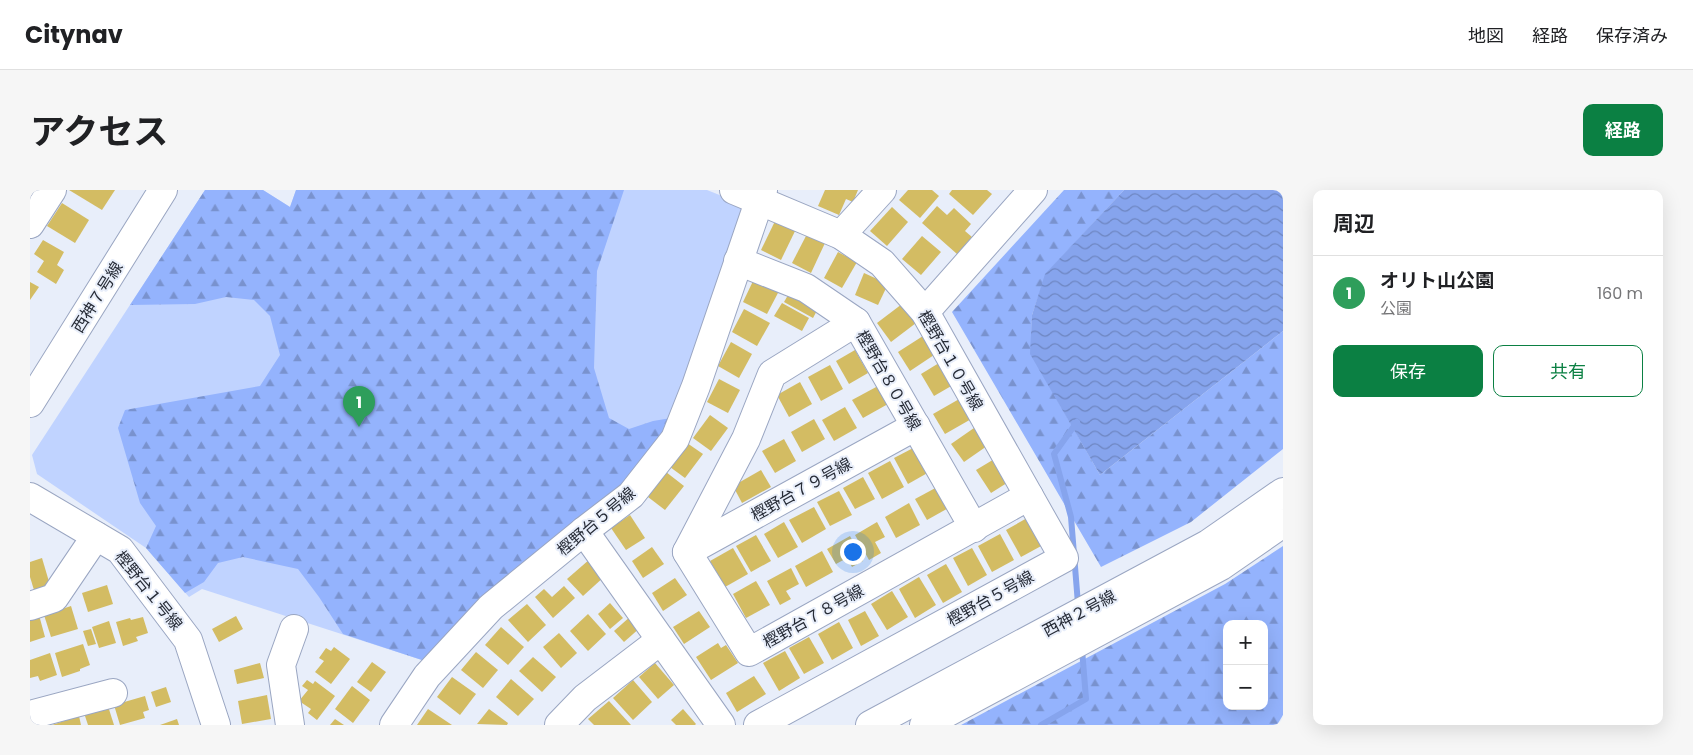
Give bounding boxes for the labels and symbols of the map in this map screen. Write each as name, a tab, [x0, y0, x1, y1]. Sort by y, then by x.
street label: 西神７号線	[66, 257, 128, 337]
street label: 樫野台１０号線	[913, 306, 989, 415]
street label: 樫野台８０号線	[851, 326, 927, 435]
pin: 1	[343, 386, 375, 427]
street label: 樫野台７９号線	[747, 452, 856, 527]
street label: 樫野台５号線	[552, 482, 640, 561]
your location	[840, 539, 866, 565]
street label: 樫野台１号線	[109, 546, 188, 635]
street label: 樫野台５号線	[943, 565, 1038, 632]
street label: 樫野台７８号線	[759, 579, 868, 654]
street label: 西神２号線	[1039, 585, 1120, 642]

